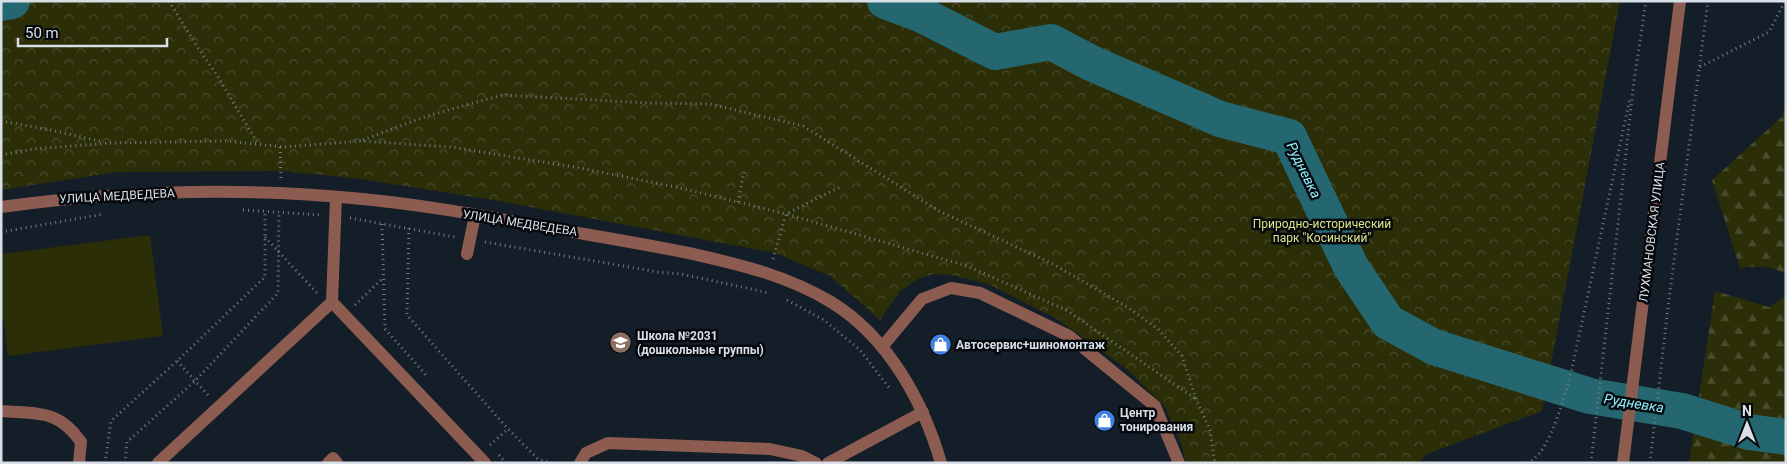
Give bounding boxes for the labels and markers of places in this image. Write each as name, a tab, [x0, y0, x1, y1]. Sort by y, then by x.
place label: Школа №2031 (дошкольные группы)	[637, 329, 764, 357]
school or university icon: Школа №2031 (дошкольные группы)	[609, 331, 633, 355]
shop icon: Автосервис+шиномонтаж	[928, 333, 952, 357]
place label: Автосервис+шиномонтаж	[956, 338, 1106, 352]
place label: Центр тонирования	[1120, 406, 1193, 434]
shop icon: Центр тонирования	[1092, 408, 1116, 432]

